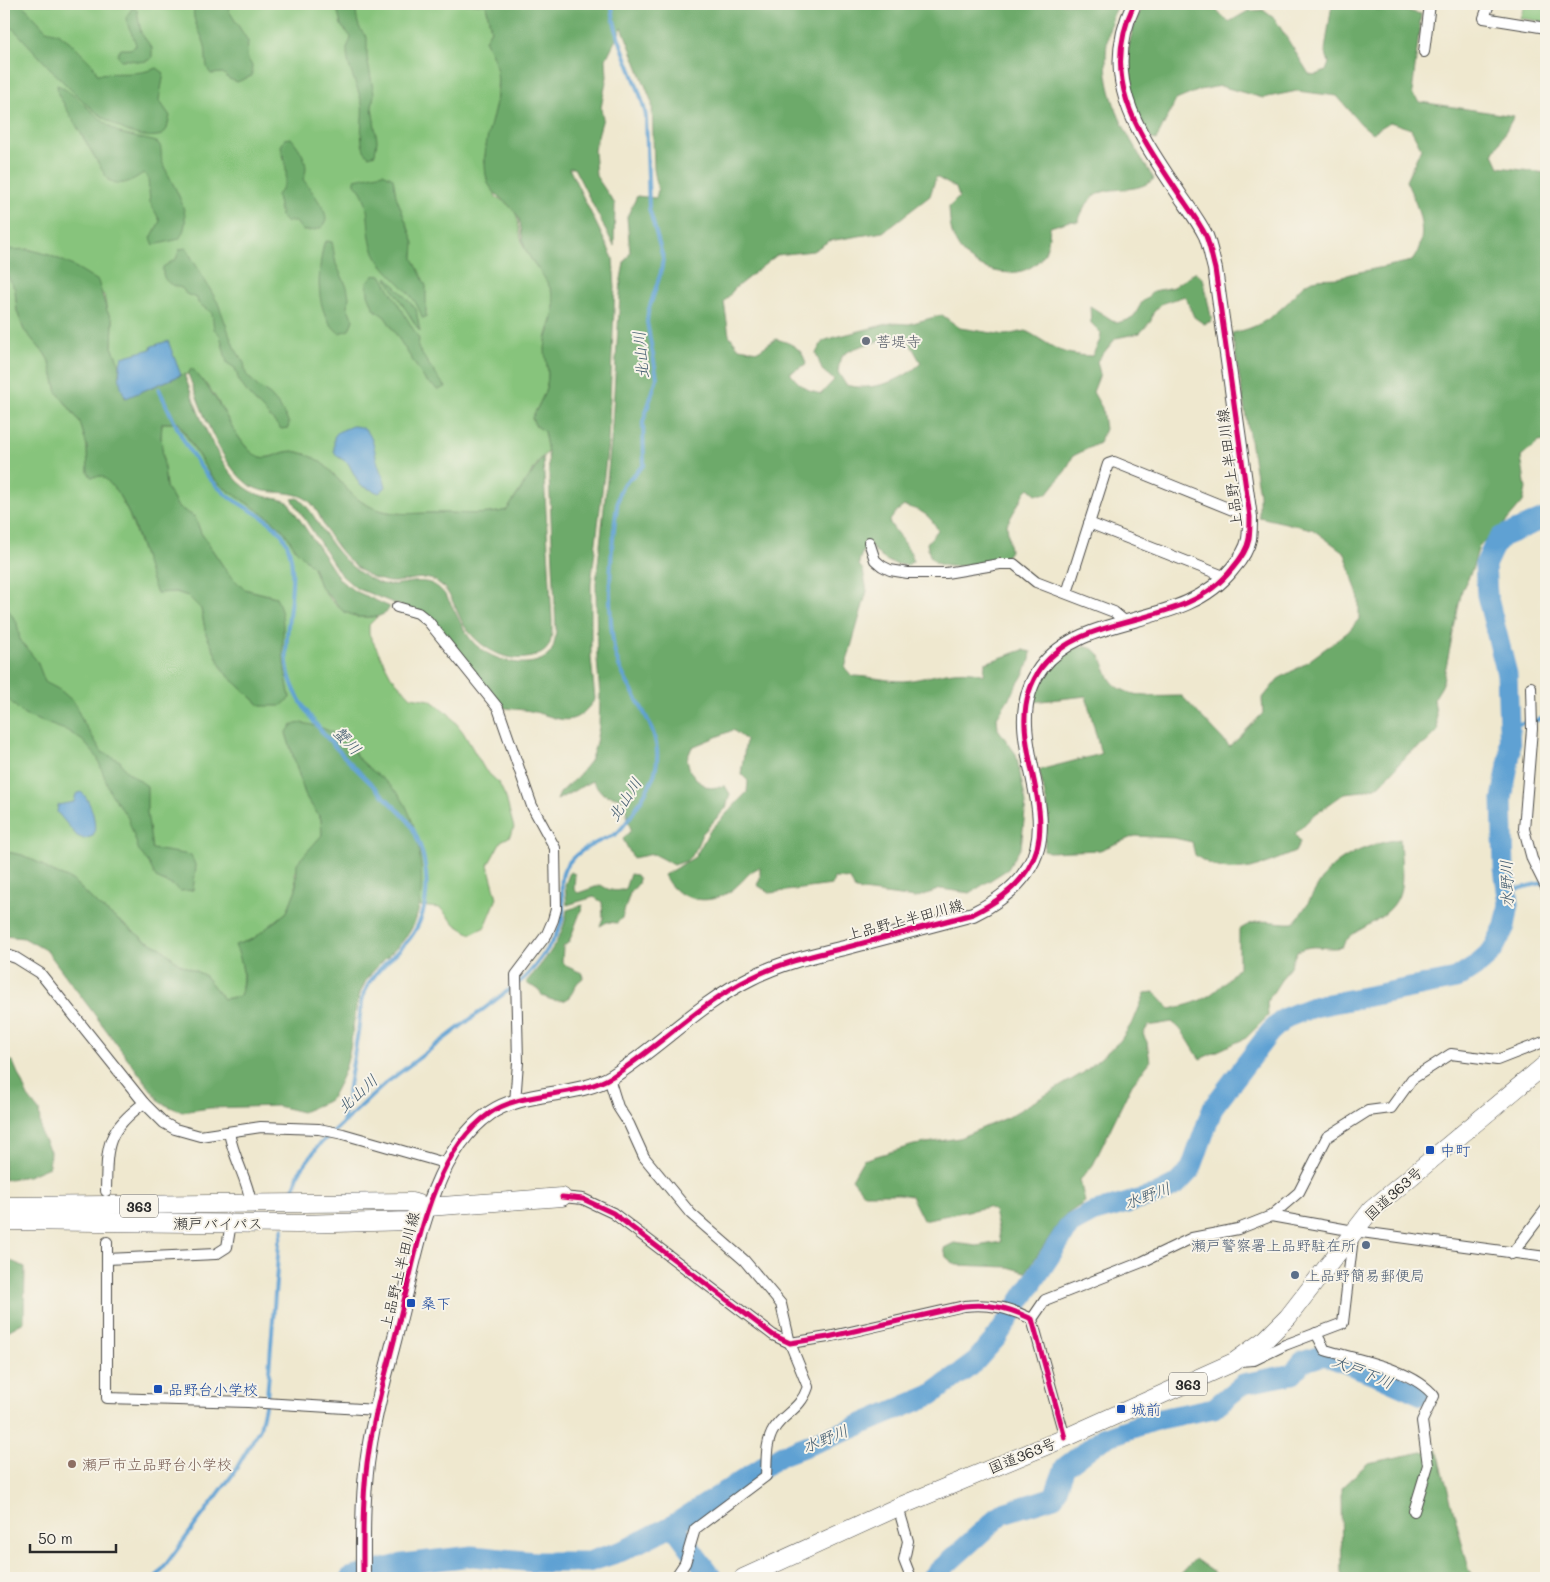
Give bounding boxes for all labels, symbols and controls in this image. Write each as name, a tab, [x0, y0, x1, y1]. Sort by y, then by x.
water label: 北山川	[627, 330, 653, 380]
place label: 菩堤寺	[876, 331, 921, 351]
marker: 菩堤寺	[860, 335, 872, 347]
street label: 上品野上半田川線	[1212, 407, 1246, 529]
water label: 蟹川	[329, 721, 367, 759]
water label: 北山川	[602, 773, 646, 825]
water label: 水野川	[1495, 860, 1517, 908]
street label: 上品野上半田川線	[844, 894, 966, 944]
water label: 北山川	[332, 1069, 382, 1117]
place label: 中町	[1440, 1140, 1471, 1160]
marker: 中町	[1424, 1144, 1436, 1156]
street label: 国道363号	[1360, 1162, 1426, 1224]
water label: 水野川	[1121, 1177, 1173, 1213]
road number: 363	[120, 1194, 158, 1218]
street label: 上品野上半田川線	[375, 1209, 423, 1331]
street label: 瀬戸バイパス	[173, 1213, 263, 1233]
place label: 瀬戸警察署上品野駐在所	[1191, 1235, 1356, 1255]
marker: 瀬戸警察署上品野駐在所	[1360, 1239, 1372, 1251]
place label: 上品野簡易郵便局	[1305, 1265, 1425, 1285]
marker: 上品野簡易郵便局	[1289, 1269, 1301, 1281]
place label: 桑下	[421, 1293, 451, 1313]
marker: 桑下	[405, 1297, 417, 1309]
water label: 大戸下川	[1329, 1349, 1397, 1393]
road number: 363	[1169, 1372, 1207, 1396]
place label: 品野台小学校	[168, 1379, 258, 1399]
marker: 品野台小学校	[152, 1383, 164, 1395]
place label: 城前	[1131, 1399, 1161, 1419]
marker: 城前	[1115, 1403, 1127, 1415]
water label: 水野川	[799, 1419, 851, 1457]
street label: 国道363号	[985, 1432, 1059, 1478]
place label: 瀬戸市立品野台小学校	[82, 1454, 232, 1474]
marker: 瀬戸市立品野台小学校	[66, 1458, 78, 1470]
scale bar	[30, 1522, 116, 1554]
text: 50 m	[38, 1528, 73, 1548]

